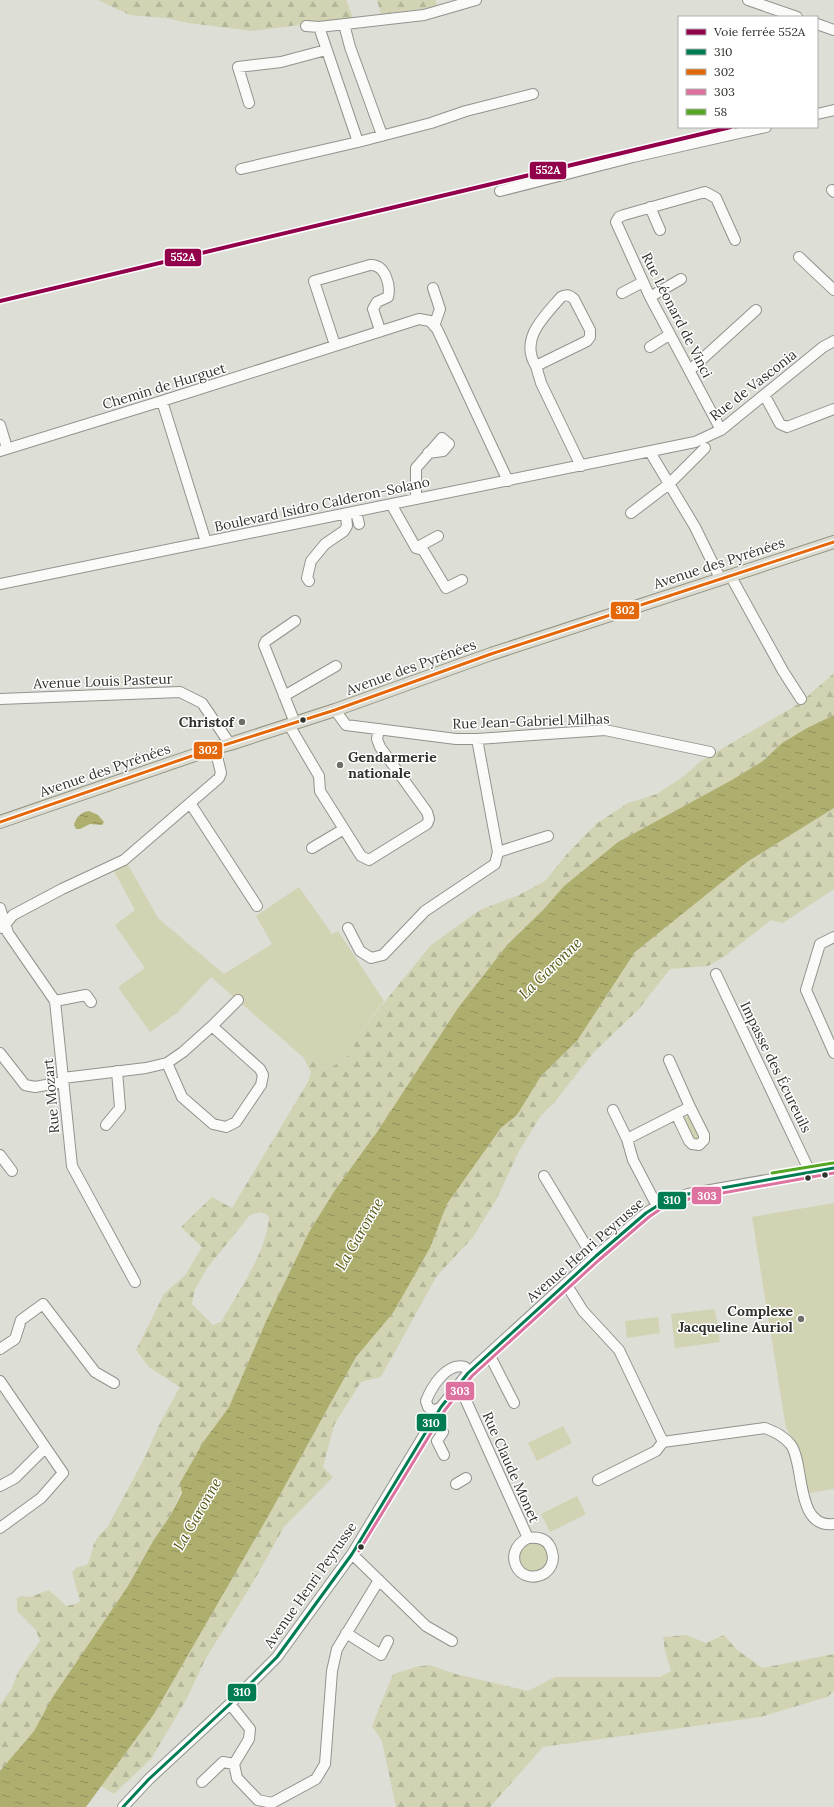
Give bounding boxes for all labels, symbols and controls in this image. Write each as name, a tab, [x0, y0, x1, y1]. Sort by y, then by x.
legend	[678, 16, 818, 128]
text: Voie ferrée 552A	[713, 24, 806, 39]
text: 310	[714, 44, 733, 59]
text: 302	[714, 64, 735, 79]
text: 303	[714, 84, 735, 99]
text: 58	[714, 104, 728, 119]
line badge: 552A	[529, 161, 567, 180]
text: 552A	[535, 163, 561, 177]
line badge: 552A	[164, 248, 202, 267]
street label: Rue Léonard de Vinci	[638, 249, 716, 381]
text: 552A	[170, 250, 196, 264]
street label: Rue de Vasconia	[706, 345, 800, 425]
street label: Chemin de Hurguet	[100, 359, 228, 413]
street label: Boulevard Isidro Calderon-Solano	[213, 472, 431, 536]
street label: Avenue des Pyrénées	[650, 533, 787, 593]
line badge: 302	[610, 601, 640, 620]
text: 302	[615, 603, 635, 617]
street label: Avenue des Pyrénées	[343, 635, 478, 699]
street label: Avenue Louis Pasteur	[32, 670, 173, 692]
street label: Rue Jean-Gabriel Milhas	[452, 709, 610, 733]
place label: Christof	[179, 713, 235, 731]
unlabelled marker	[298, 715, 308, 725]
marker: Christof	[237, 717, 247, 727]
street label: Avenue des Pyrénées	[36, 739, 173, 801]
line badge: 302	[193, 741, 223, 760]
text: 302	[198, 743, 218, 757]
place label: Gendarmerie nationale	[348, 748, 437, 782]
marker: Gendarmerie nationale	[335, 760, 345, 770]
water label: La Garonne	[514, 933, 586, 1003]
street label: Impasse des Écureuils	[736, 998, 816, 1136]
street label: Rue Mozart	[39, 1057, 63, 1134]
unlabelled marker	[820, 1170, 830, 1180]
unlabelled marker	[803, 1173, 813, 1183]
line badge: 303	[691, 1186, 722, 1205]
text: 303	[697, 1189, 717, 1203]
line badge: 310	[657, 1191, 687, 1210]
text: 310	[663, 1193, 681, 1207]
water label: La Garonne	[331, 1194, 387, 1274]
street label: Avenue Henri Peyrusse	[522, 1194, 648, 1307]
place label: Complexe Jacqueline Auriol	[678, 1302, 794, 1336]
marker: Complexe Jacqueline Auriol	[796, 1314, 806, 1324]
line badge: 303	[445, 1381, 475, 1401]
text: 303	[450, 1384, 470, 1398]
street label: Rue Claude Monet	[478, 1409, 544, 1526]
line badge: 310	[416, 1413, 447, 1432]
text: 310	[422, 1416, 440, 1430]
water label: La Garonne	[169, 1474, 225, 1554]
street label: Avenue Henri Peyrusse	[259, 1518, 361, 1652]
unlabelled marker	[356, 1542, 366, 1552]
line badge: 310	[227, 1683, 257, 1702]
text: 310	[233, 1685, 251, 1699]

